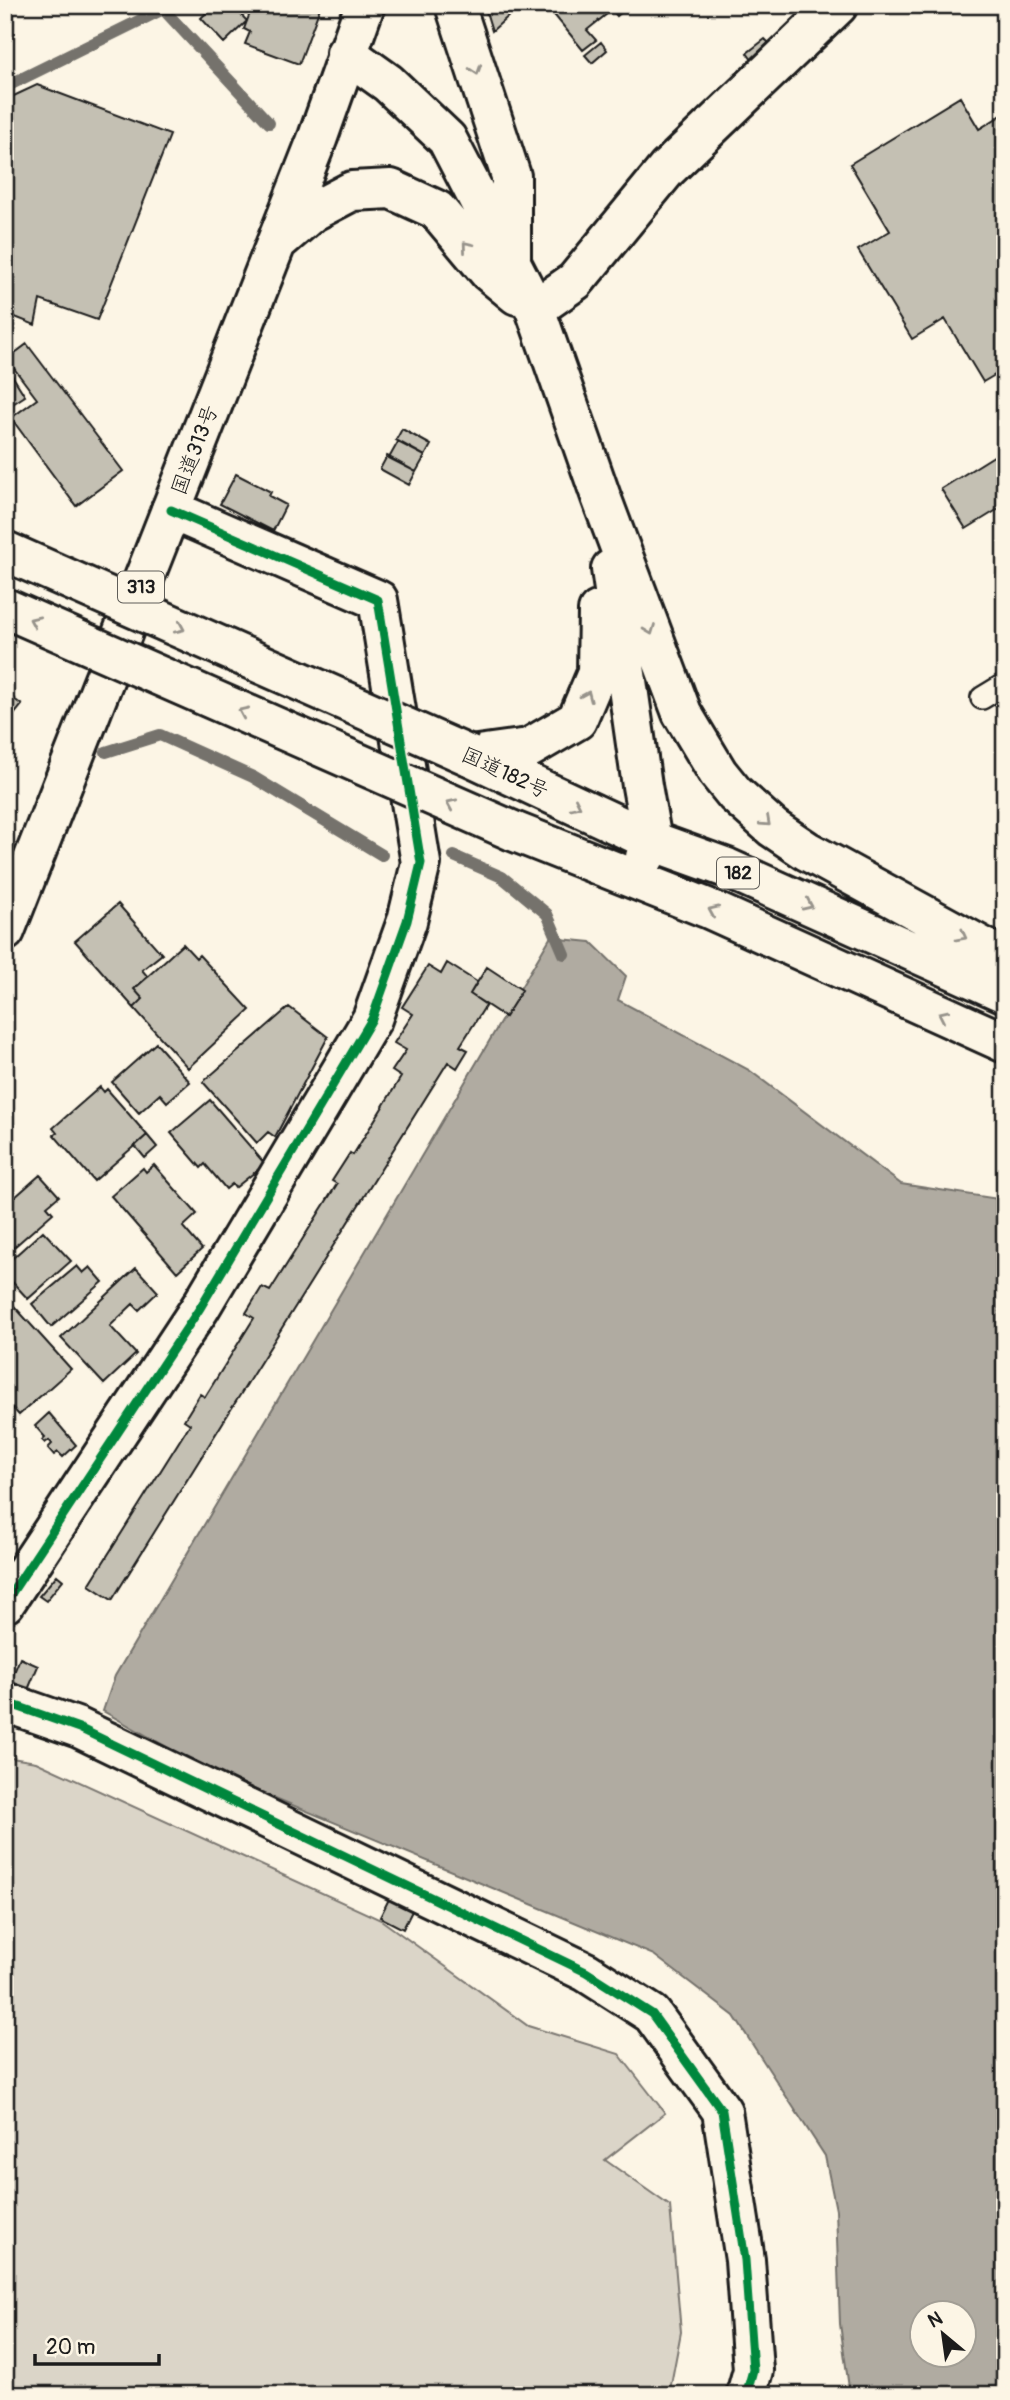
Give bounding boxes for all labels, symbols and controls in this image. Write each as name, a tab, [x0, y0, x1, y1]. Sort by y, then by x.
one-way arrow	[468, 64, 483, 76]
one-way arrow	[463, 241, 475, 254]
street label: 国道313号	[165, 401, 225, 499]
road number: 313	[118, 572, 164, 602]
one-way arrow	[29, 615, 41, 629]
one-way arrow	[172, 620, 185, 634]
one-way arrow	[642, 623, 656, 635]
one-way arrow	[579, 691, 593, 703]
one-way arrow	[237, 706, 250, 720]
street label: 国道182号	[457, 741, 553, 805]
one-way arrow	[569, 797, 581, 811]
one-way arrow	[446, 798, 458, 812]
one-way arrow	[758, 814, 771, 826]
road number: 182	[717, 858, 759, 888]
one-way arrow	[801, 897, 813, 911]
one-way arrow	[708, 905, 720, 919]
one-way arrow	[955, 928, 968, 941]
one-way arrow	[938, 1009, 950, 1023]
north arrow	[908, 2298, 978, 2368]
text: N	[924, 2306, 947, 2334]
scale bar	[35, 2323, 159, 2367]
text: 20 m	[46, 2334, 95, 2361]

